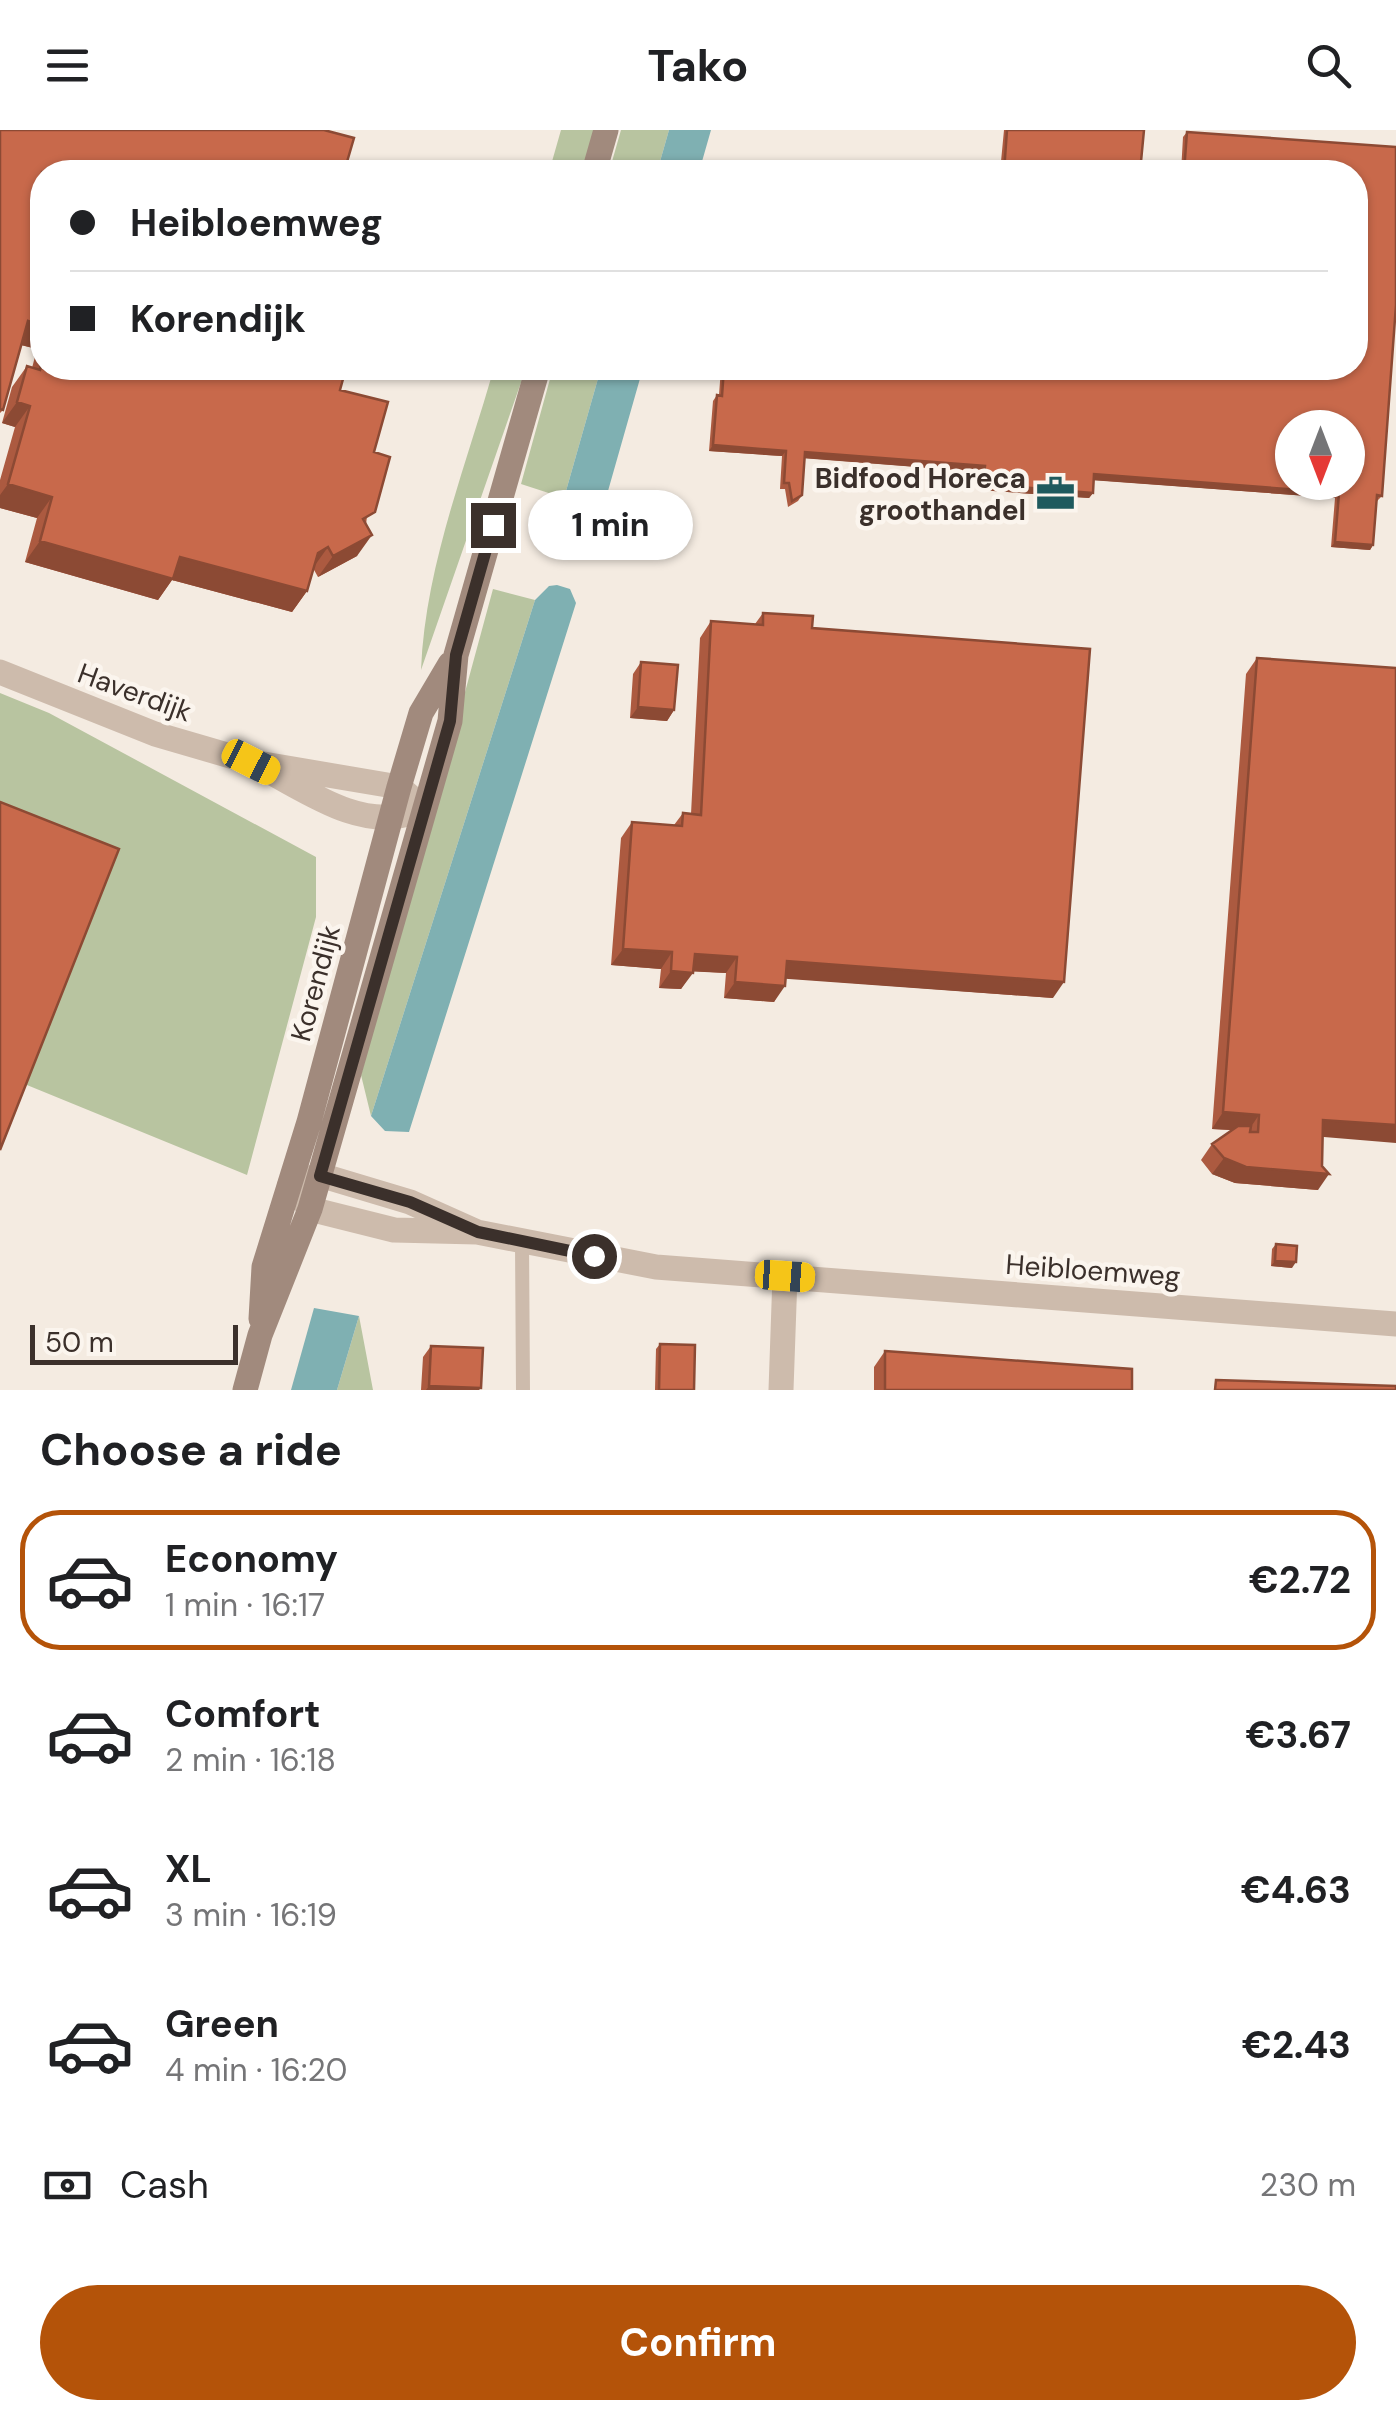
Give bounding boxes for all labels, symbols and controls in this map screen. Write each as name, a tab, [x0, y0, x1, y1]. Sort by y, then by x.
text: Tako	[648, 36, 748, 95]
icon: menu	[40, 38, 95, 93]
icon: search	[1301, 38, 1356, 93]
text: Heibloemweg	[130, 198, 383, 248]
text: Korendijk	[130, 294, 306, 344]
north arrow	[1275, 410, 1365, 500]
map controls	[1275, 410, 1365, 500]
place label: Bidfood Horeca groothandel	[815, 460, 1026, 529]
office icon: Bidfood Horeca groothandel	[1035, 473, 1077, 515]
callout: 1 min	[528, 490, 693, 560]
route end	[471, 503, 516, 548]
text: 1 min	[572, 504, 649, 546]
street label: Haverdijk	[73, 655, 197, 730]
car	[217, 735, 285, 789]
street label: Korendijk	[282, 921, 349, 1045]
route start	[572, 1234, 617, 1279]
street label: Heibloemweg	[1004, 1246, 1182, 1295]
car	[754, 1259, 816, 1293]
scale bar	[30, 1320, 238, 1364]
text: 50 m	[45, 1324, 114, 1361]
text: Choose a ride	[40, 1420, 342, 1479]
text: Economy	[165, 1534, 338, 1584]
icon: car	[45, 1535, 135, 1625]
text: €2.72	[1249, 1555, 1351, 1605]
text: 1 min · 16:17	[165, 1584, 325, 1626]
text: Comfort	[165, 1689, 321, 1739]
icon: car	[45, 1690, 135, 1780]
text: €3.67	[1246, 1710, 1351, 1760]
text: 2 min · 16:18	[165, 1739, 336, 1781]
text: XL	[165, 1844, 212, 1894]
icon: car	[45, 1845, 135, 1935]
text: €4.63	[1241, 1865, 1351, 1915]
text: 3 min · 16:19	[165, 1894, 337, 1936]
text: Green	[165, 1999, 279, 2049]
icon: car	[45, 2000, 135, 2090]
text: €2.43	[1242, 2020, 1351, 2070]
text: 4 min · 16:20	[165, 2049, 347, 2091]
icon: cash	[40, 2158, 95, 2213]
text: Cash	[120, 2160, 209, 2210]
text: 230 m	[1260, 2164, 1356, 2206]
button: Confirm	[40, 2285, 1356, 2400]

